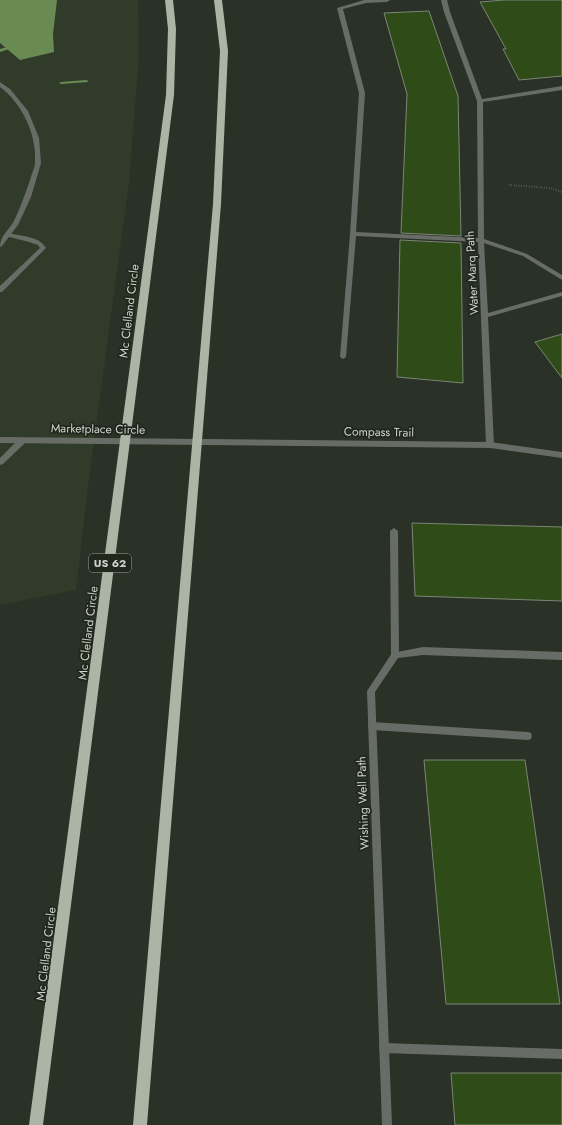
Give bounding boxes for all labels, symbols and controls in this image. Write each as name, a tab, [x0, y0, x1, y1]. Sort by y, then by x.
street label: Water Marq Path	[461, 230, 483, 316]
street label: Mc Clelland Circle	[114, 263, 144, 359]
street label: Marketplace Circle	[51, 419, 145, 439]
street label: Compass Trail	[344, 422, 414, 442]
road number: US 62	[89, 554, 131, 572]
street label: Mc Clelland Circle	[73, 585, 103, 681]
street label: Wishing Well Path	[352, 756, 374, 850]
street label: Mc Clelland Circle	[31, 906, 61, 1002]

